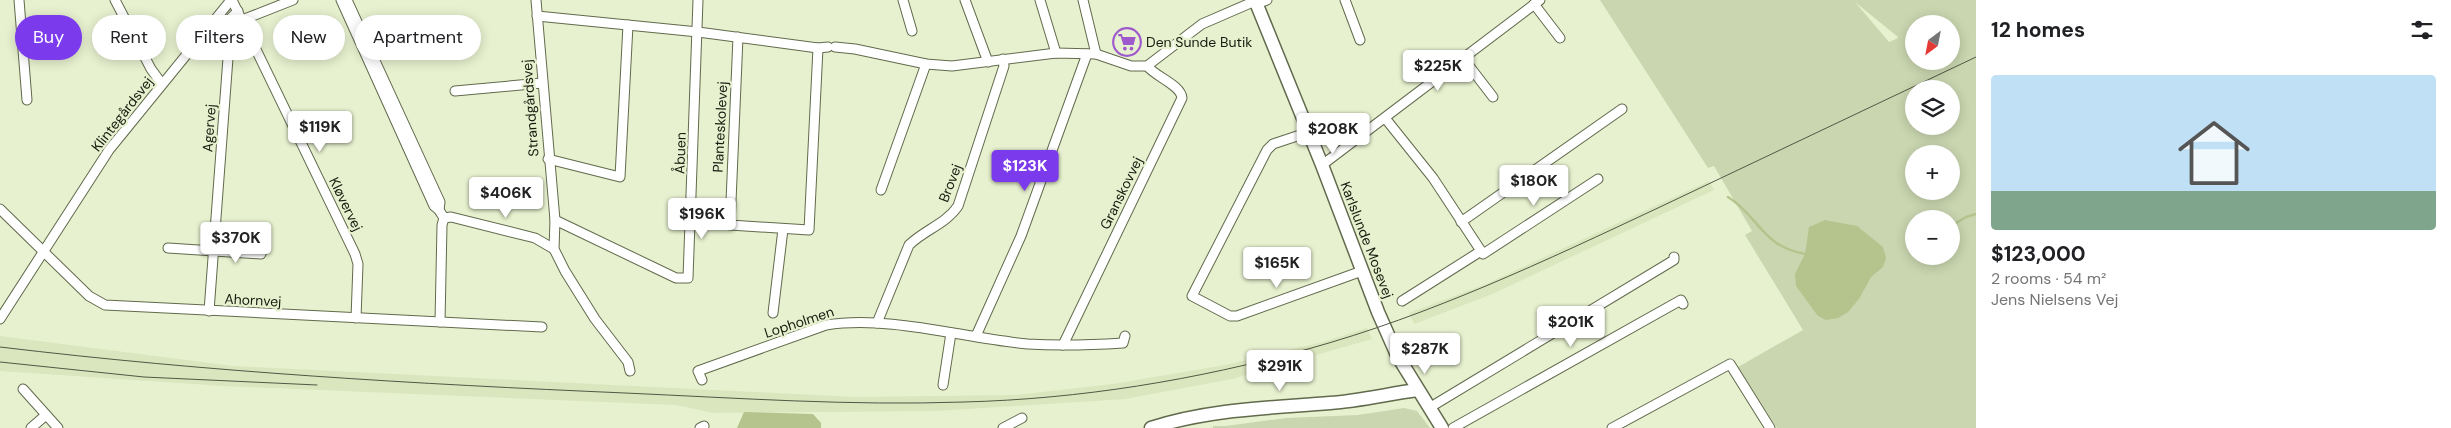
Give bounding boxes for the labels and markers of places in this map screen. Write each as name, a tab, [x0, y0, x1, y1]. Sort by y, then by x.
supermarket icon: Den Sunde Butik	[1112, 27, 1142, 57]
place label: Den Sunde Butik	[1146, 33, 1252, 51]
pin: $225K	[1403, 49, 1473, 92]
pin: $119K	[285, 110, 355, 153]
pin: $208K	[1298, 112, 1368, 155]
pin: $123K	[990, 150, 1060, 192]
pin: $180K	[1499, 164, 1569, 207]
pin: $406K	[471, 176, 541, 219]
pin: $196K	[667, 198, 737, 240]
pin: $370K	[201, 222, 271, 264]
pin: $165K	[1242, 246, 1312, 289]
pin: $201K	[1536, 306, 1606, 348]
pin: $287K	[1390, 332, 1460, 375]
pin: $291K	[1245, 350, 1315, 392]

